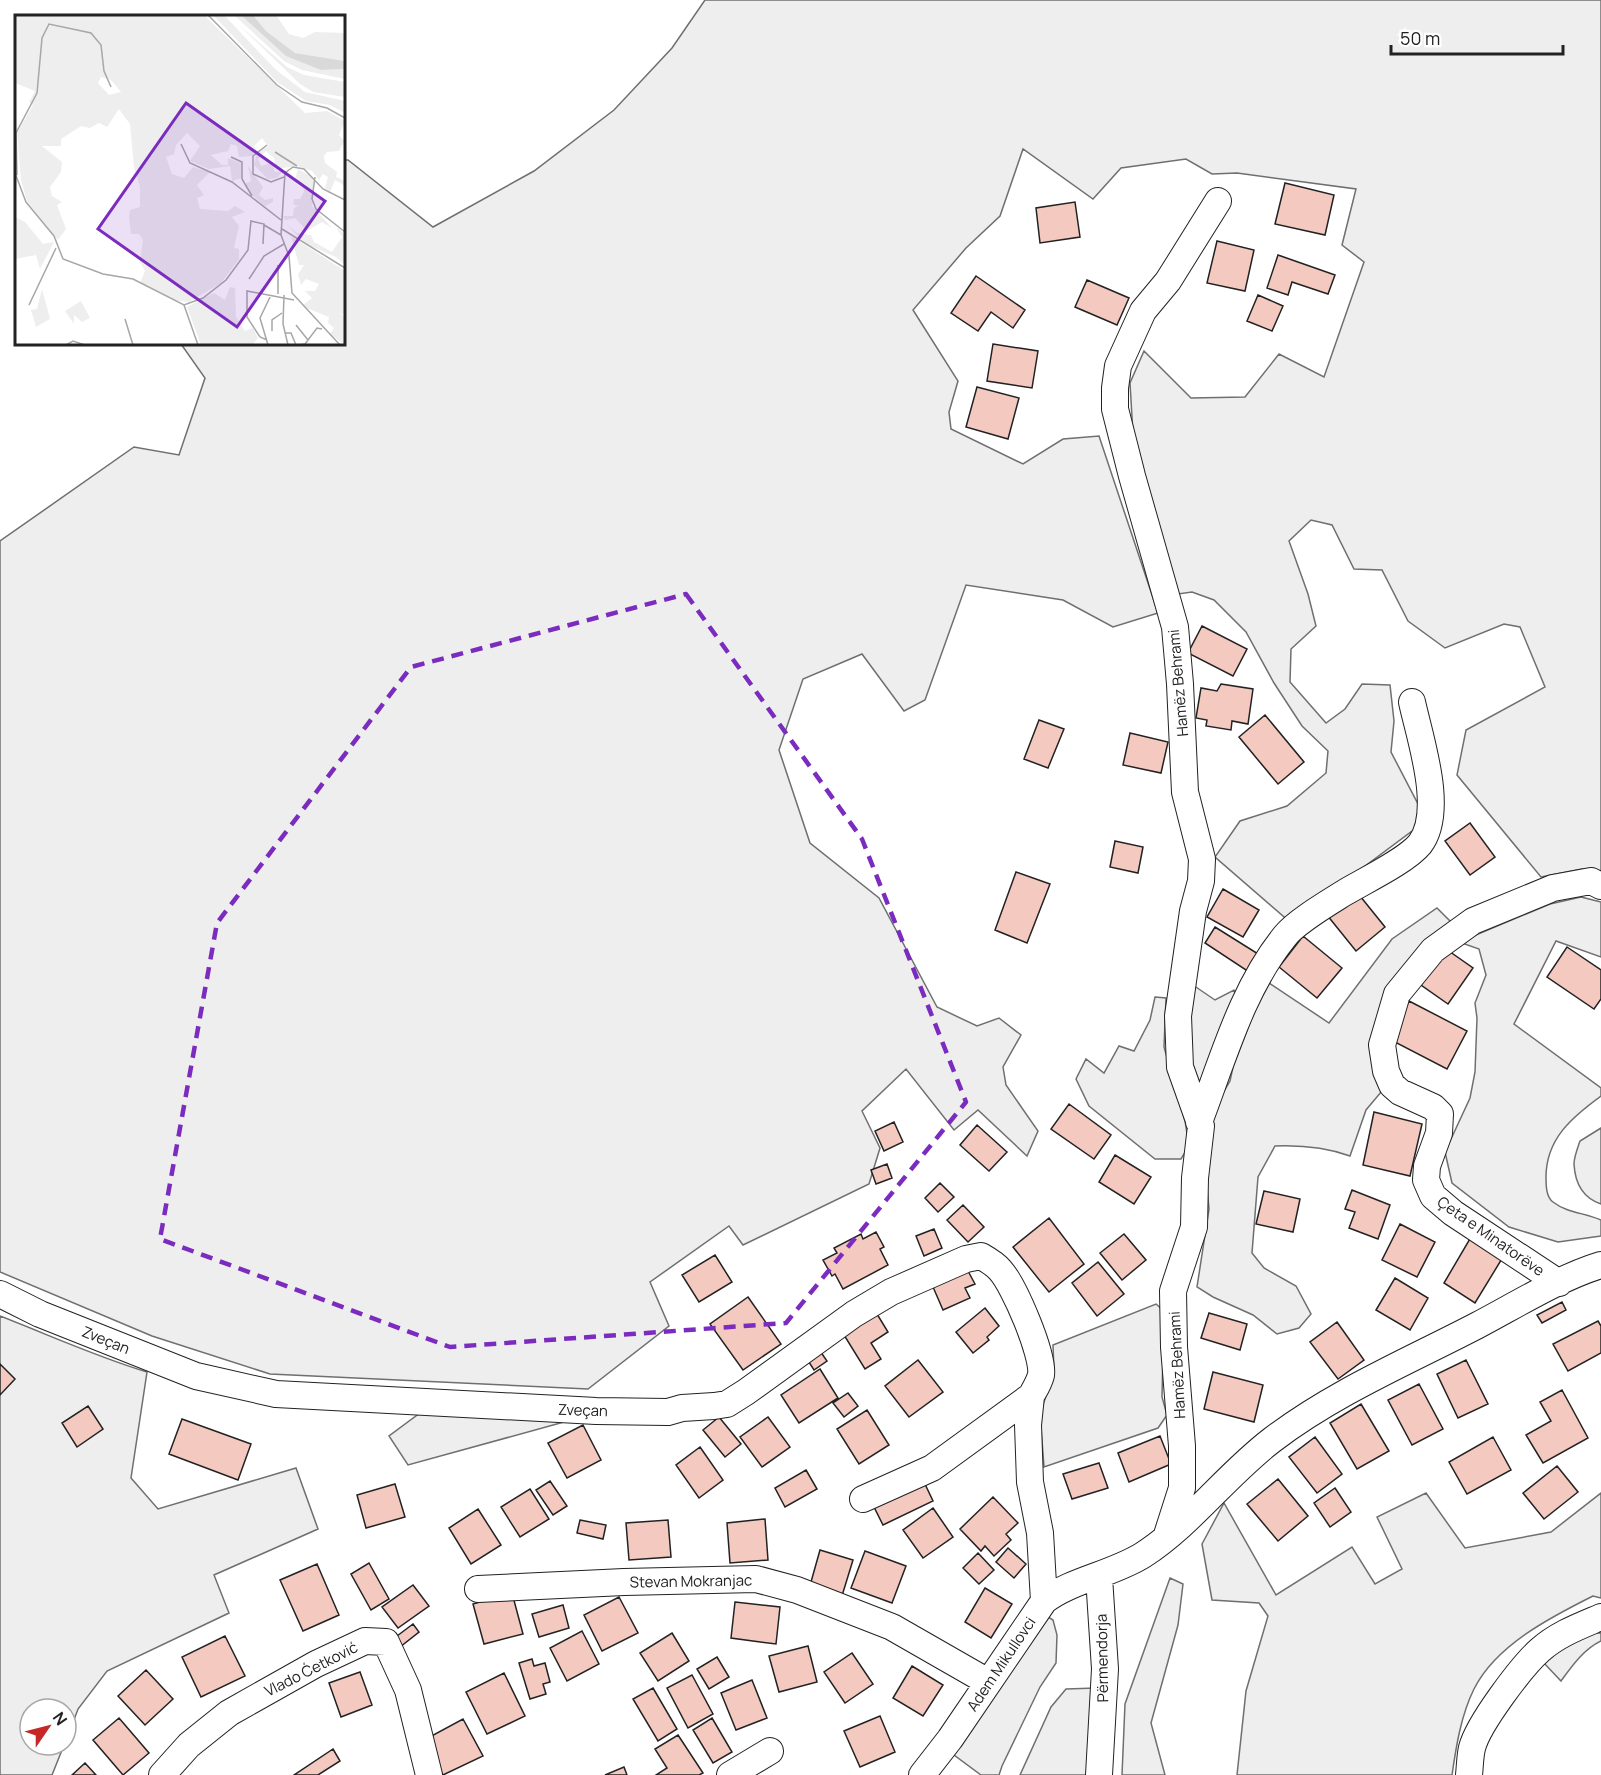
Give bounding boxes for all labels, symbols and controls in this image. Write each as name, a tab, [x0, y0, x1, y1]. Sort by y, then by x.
inset map	[15, 15, 345, 345]
scale bar	[1391, 18, 1564, 56]
text: 50 m	[1400, 26, 1440, 50]
street label: Hamëz Behrami	[1163, 629, 1193, 737]
street label: Çeta e Minatorëve	[1433, 1191, 1549, 1281]
street label: Hamëz Behrami	[1164, 1311, 1190, 1419]
street label: Zveçan	[79, 1321, 133, 1359]
street label: Zveçan	[558, 1399, 608, 1421]
street label: Stevan Mokranjac	[630, 1569, 752, 1593]
street label: Adem Mikullovci	[962, 1613, 1040, 1715]
street label: Përmendorja	[1091, 1614, 1113, 1702]
street label: Vlado Ćetković	[261, 1636, 361, 1702]
north arrow	[18, 1697, 78, 1757]
text: N	[48, 1707, 73, 1729]

